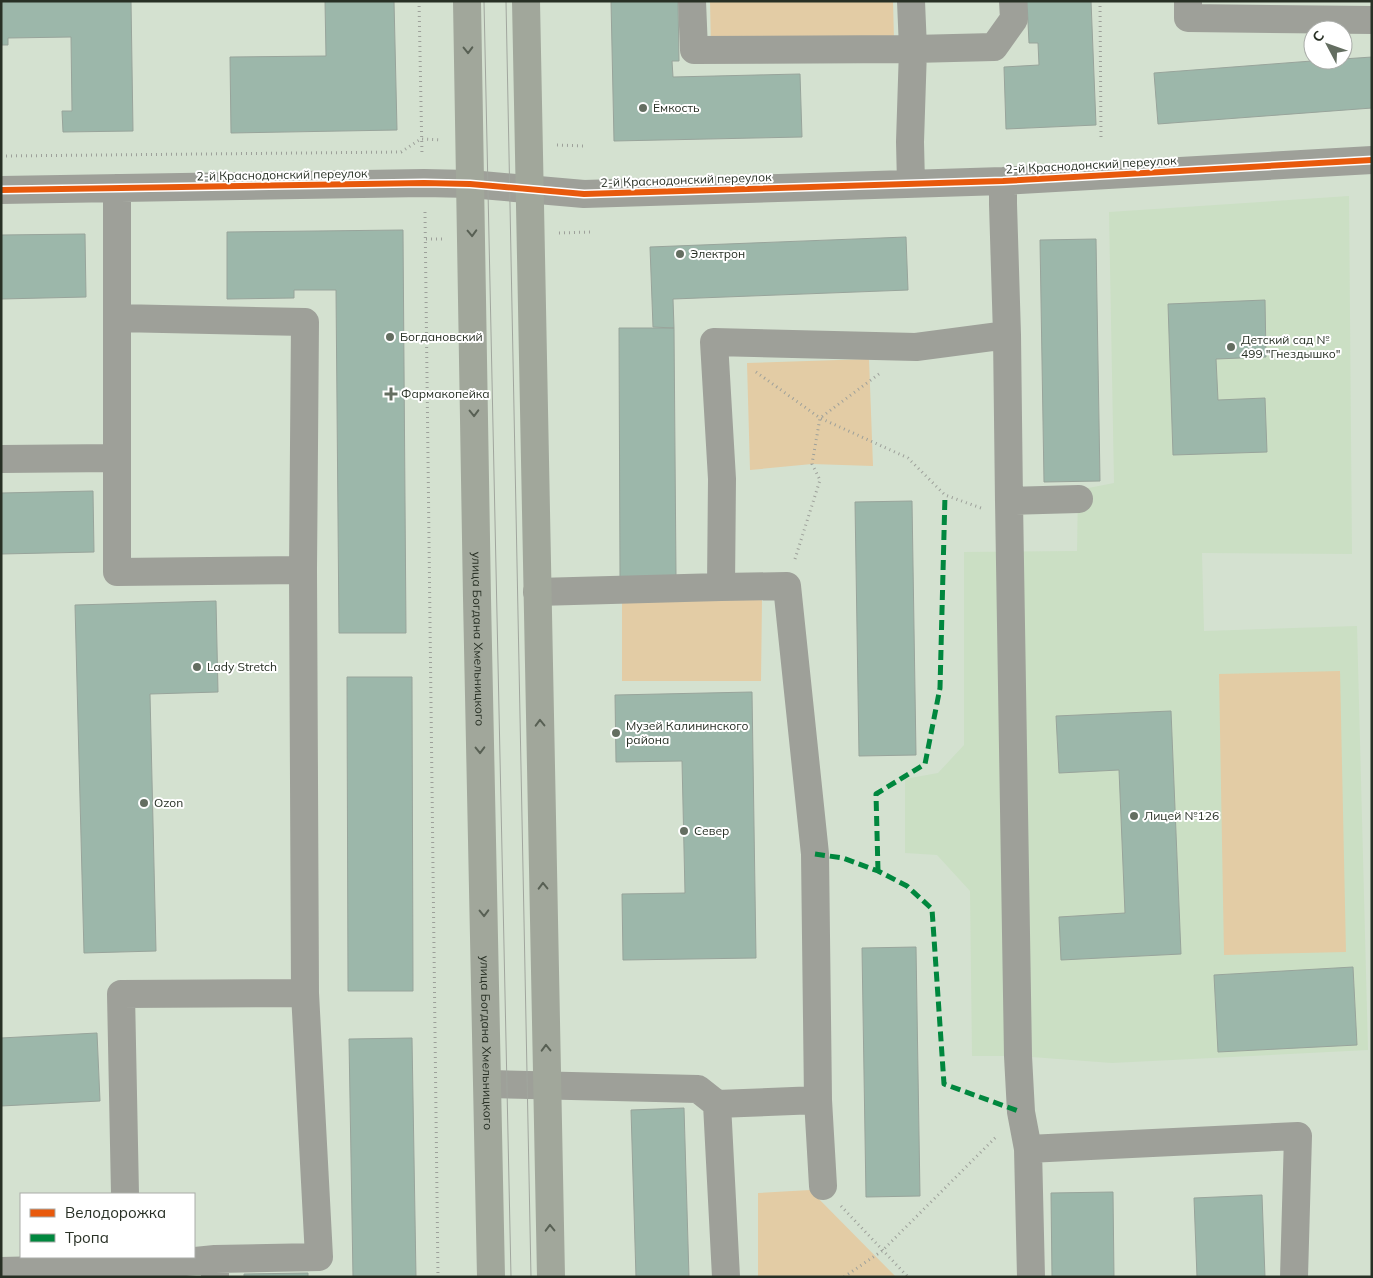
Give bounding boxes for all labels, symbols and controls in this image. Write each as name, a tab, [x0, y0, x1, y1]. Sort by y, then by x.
north arrow	[1303, 20, 1353, 70]
text: С	[1308, 27, 1328, 46]
one-way arrow	[463, 46, 473, 54]
place label: Ёмкость	[653, 100, 700, 115]
marker: Ёмкость	[637, 102, 649, 114]
street label: 2-й Краснодонский переулок	[1005, 153, 1177, 176]
street label: 2-й Краснодонский переулок	[196, 165, 368, 183]
street label: 2-й Краснодонский переулок	[600, 169, 772, 190]
one-way arrow	[466, 229, 477, 237]
place label: Электрон	[690, 246, 745, 261]
marker: Электрон	[674, 248, 686, 260]
place label: Богдановский	[400, 329, 483, 344]
marker: Богдановский	[384, 331, 396, 343]
place label: Детский сад № 499 "Гнездышко"	[1241, 332, 1340, 361]
marker: Детский сад № 499 "Гнездышко"	[1225, 341, 1237, 353]
place label: Фармакопейка	[401, 386, 490, 401]
marker: Фармакопейка	[385, 388, 397, 400]
one-way arrow	[469, 409, 479, 417]
street label: улица Богдана Хмельницкого	[469, 552, 488, 726]
place label: Lady Stretch	[207, 659, 277, 674]
marker: Lady Stretch	[191, 661, 203, 673]
place label: Музей Калининского района	[626, 718, 748, 747]
one-way arrow	[535, 719, 545, 726]
marker: Музей Калининского района	[610, 727, 622, 739]
one-way arrow	[475, 746, 485, 754]
place label: Ozon	[154, 795, 183, 810]
marker: Ozon	[138, 797, 150, 809]
place label: Лицей №126	[1144, 808, 1219, 823]
marker: Лицей №126	[1128, 810, 1140, 822]
place label: Север	[694, 823, 729, 838]
marker: Север	[678, 825, 690, 837]
one-way arrow	[538, 881, 548, 889]
one-way arrow	[479, 909, 489, 917]
street label: улица Богдана Хмельницкого	[477, 955, 496, 1130]
one-way arrow	[541, 1044, 551, 1052]
legend	[20, 1193, 195, 1258]
text: Велодорожка	[65, 1203, 166, 1222]
one-way arrow	[544, 1224, 555, 1232]
text: Тропа	[65, 1228, 109, 1247]

